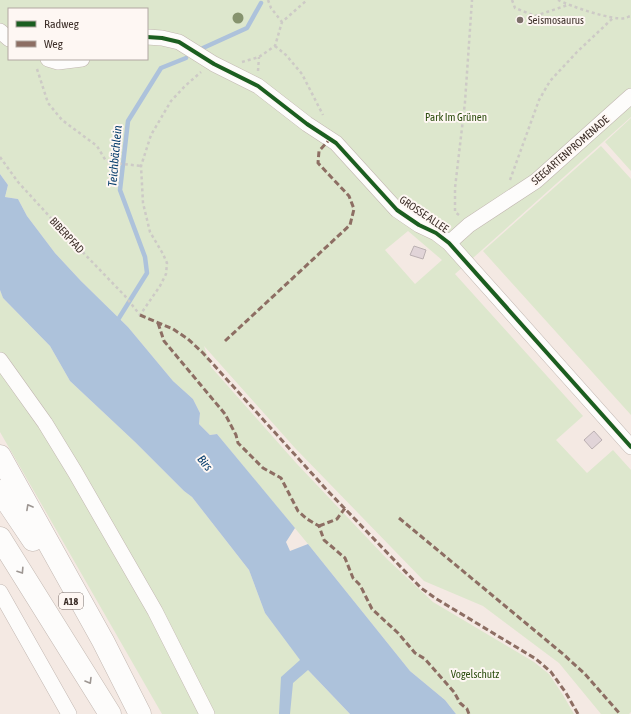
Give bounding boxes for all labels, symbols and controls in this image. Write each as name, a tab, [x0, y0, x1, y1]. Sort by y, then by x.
legend	[8, 8, 148, 60]
place label: Seismosaurus	[528, 14, 584, 26]
marker: Seismosaurus	[515, 15, 525, 25]
text: Radweg	[44, 17, 80, 31]
text: Weg	[44, 37, 64, 51]
park label: Park Im Grünen	[425, 111, 487, 123]
street label: SEEGARTENPROMENADE	[529, 113, 611, 187]
water label: Teichbächlein	[105, 125, 125, 187]
street label: GROSSE ALLEE	[397, 193, 451, 235]
street label: BIBERPFAD	[47, 215, 87, 255]
water label: Birs	[194, 452, 216, 474]
one-way arrow	[27, 504, 34, 511]
one-way arrow	[16, 566, 23, 573]
road number: A18	[59, 593, 83, 609]
park label: Vogelschutz	[451, 668, 499, 680]
one-way arrow	[85, 677, 92, 684]

